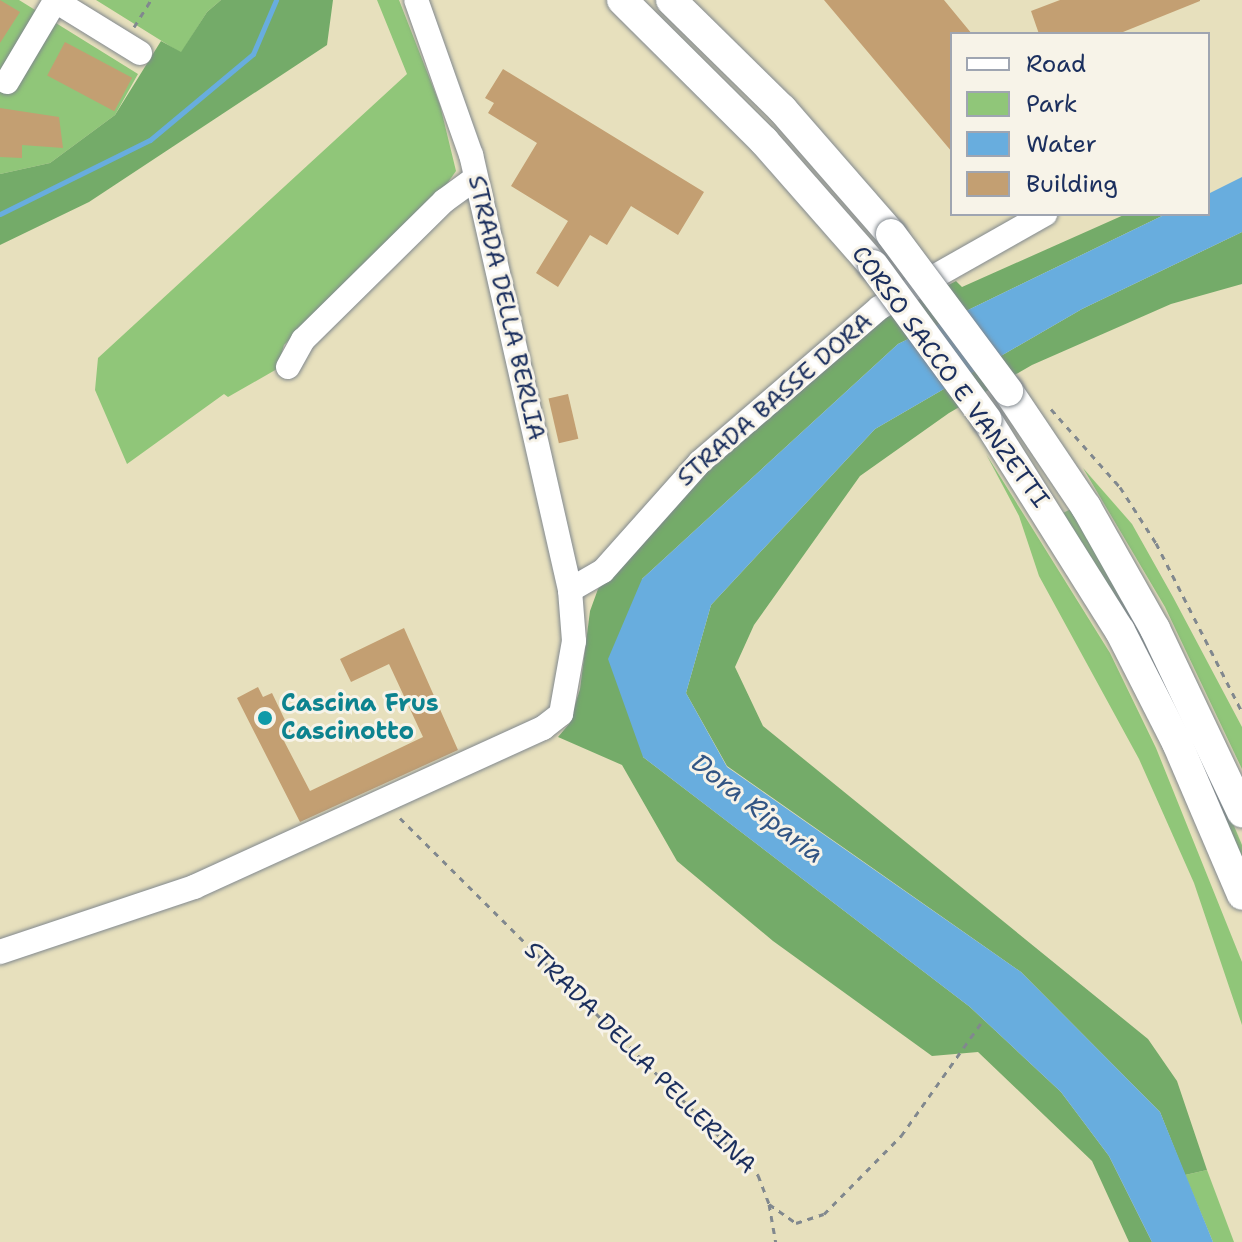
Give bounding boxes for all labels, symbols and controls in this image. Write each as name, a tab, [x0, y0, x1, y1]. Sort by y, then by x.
legend	[950, 32, 1210, 216]
text: Road	[1026, 48, 1086, 80]
text: Park	[1026, 88, 1078, 120]
text: Water	[1026, 128, 1097, 160]
text: Building	[1026, 168, 1118, 200]
street label: STRADA DELLA BERLIA	[461, 173, 551, 443]
street label: CORSO SACCO E VANZETTI	[845, 240, 1055, 514]
street label: STRADA BASSE DORA	[671, 307, 879, 493]
place label: Cascina Frus Cascinotto	[281, 690, 439, 746]
marker: Cascina Frus Cascinotto	[256, 709, 274, 727]
water label: Dora Riparia	[685, 747, 831, 869]
street label: STRADA DELLA PELLERINA	[518, 936, 762, 1180]

